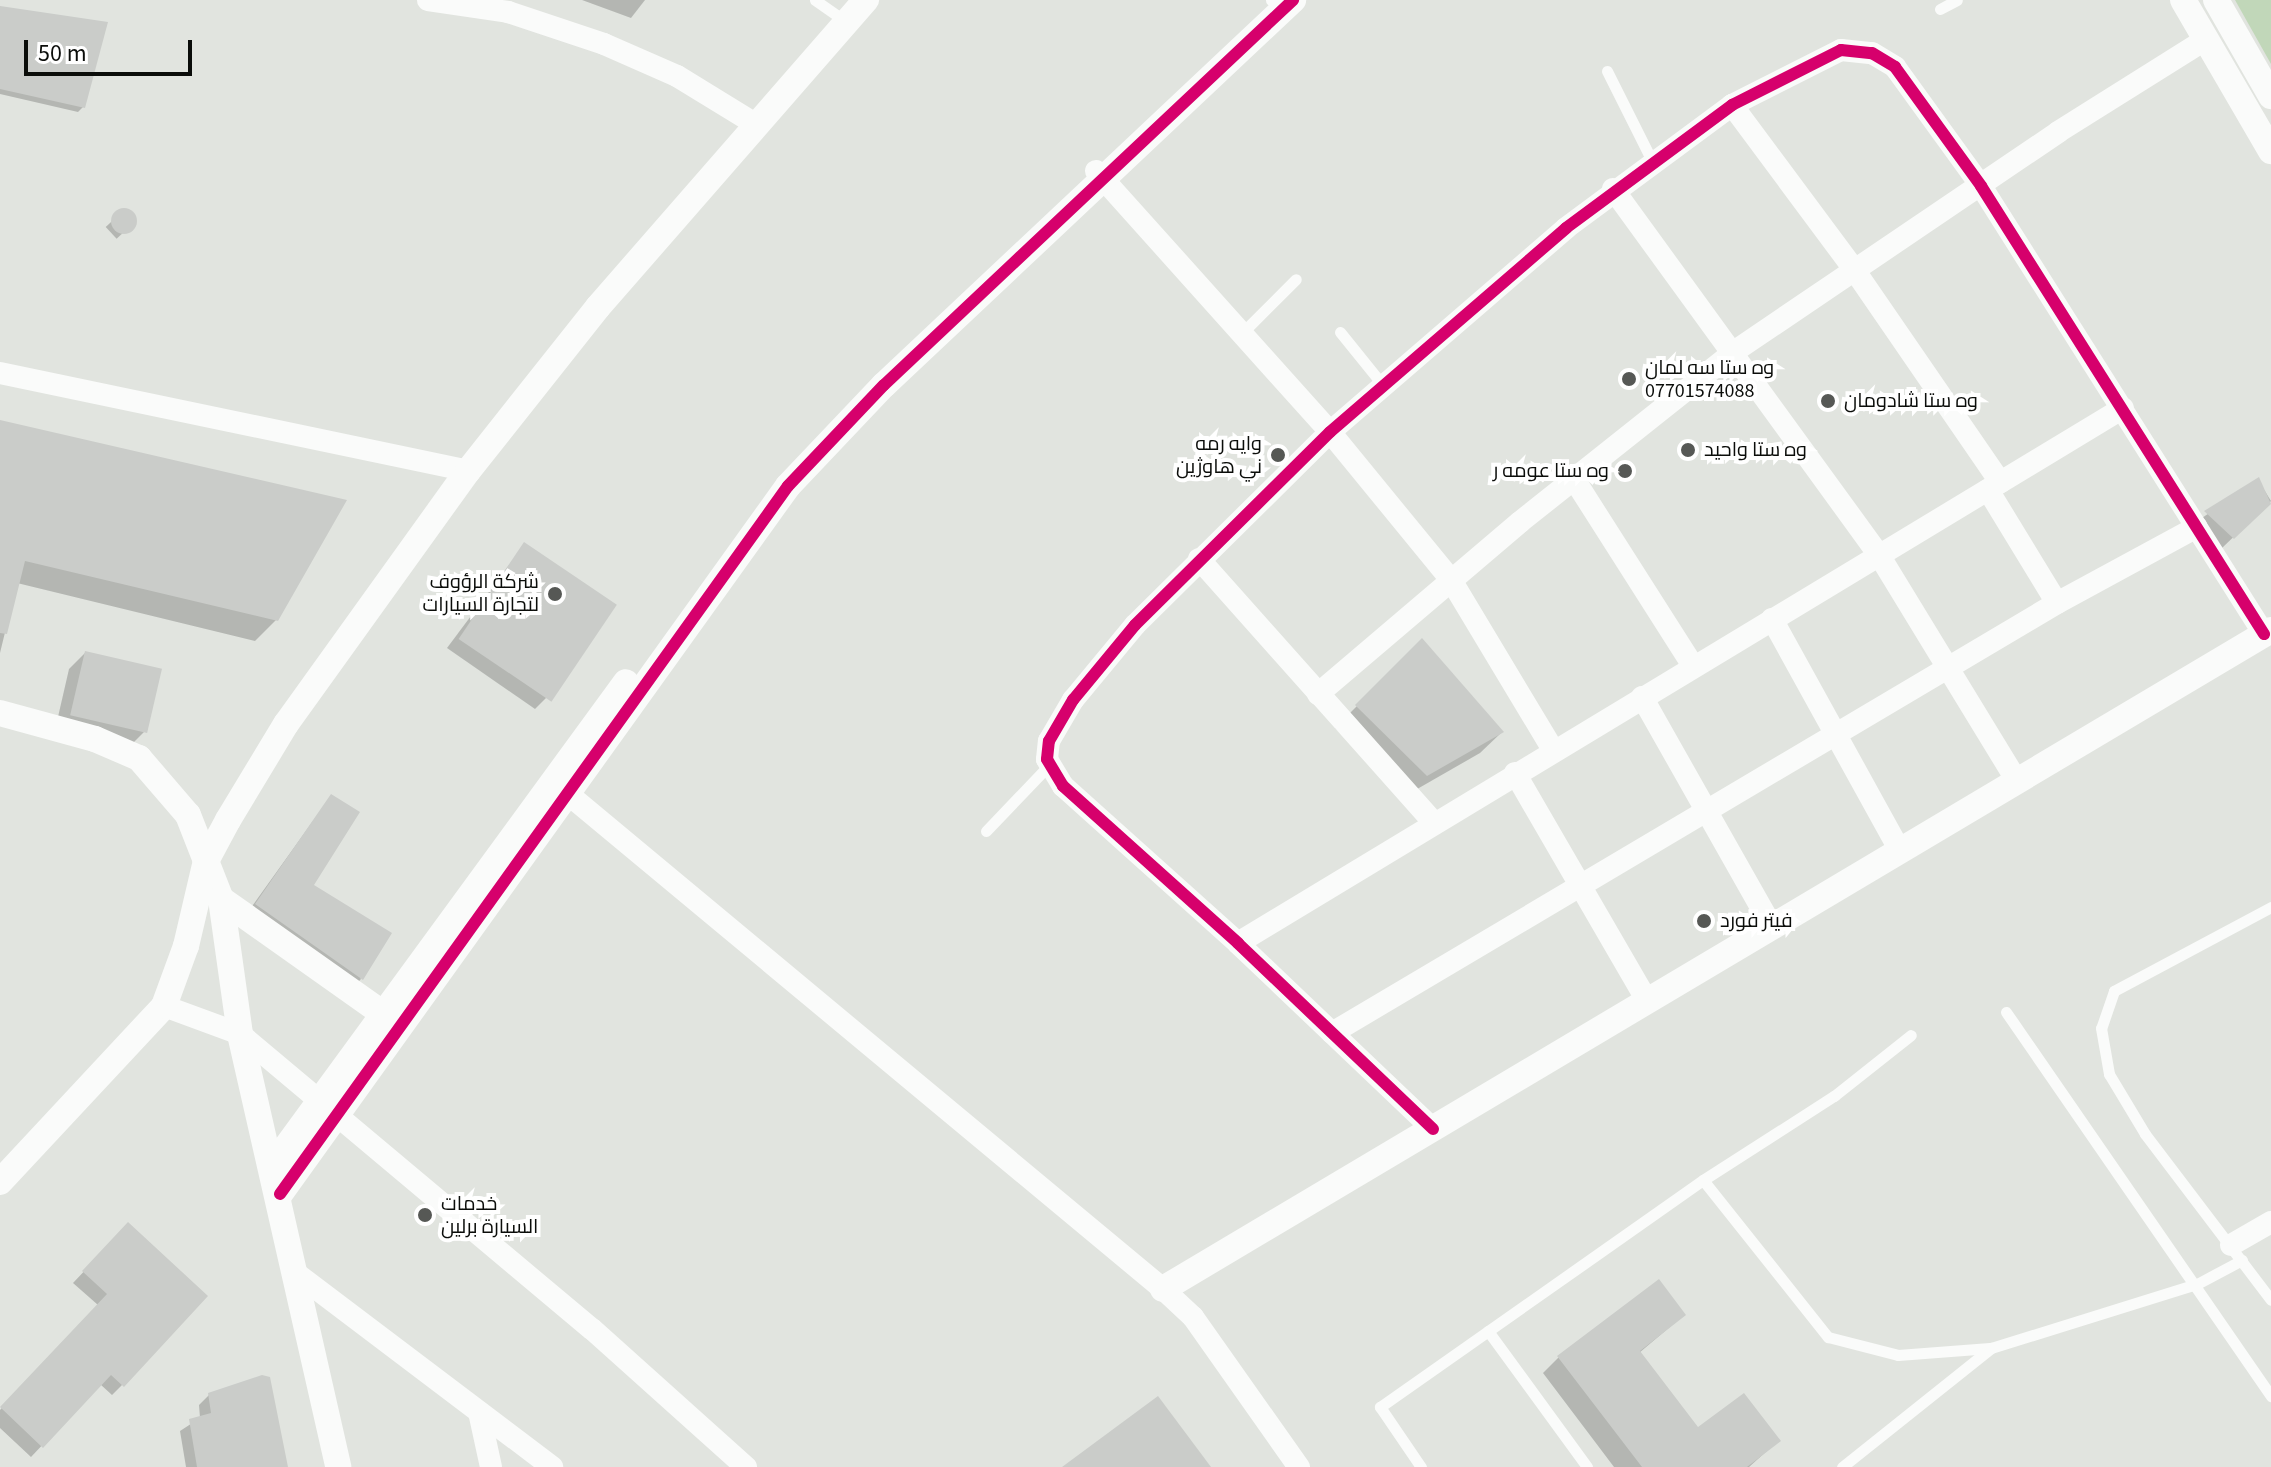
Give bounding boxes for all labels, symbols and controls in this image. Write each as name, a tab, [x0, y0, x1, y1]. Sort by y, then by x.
scale bar	[28, 24, 196, 74]
text: 50 m	[38, 36, 87, 71]
place label: وه ستا سه لمان 07701574088	[1645, 356, 1774, 403]
marker: وه ستا سه لمان 07701574088	[1620, 370, 1638, 388]
place label: وه ستا شادومان	[1844, 389, 1978, 413]
marker: وه ستا شادومان	[1819, 392, 1837, 410]
place label: وايه رمه ني هاوژين	[1176, 432, 1262, 479]
place label: وه ستا واحید	[1704, 438, 1807, 462]
marker: وه ستا واحید	[1679, 441, 1697, 459]
marker: وايه رمه ني هاوژين	[1269, 446, 1287, 464]
place label: وه ستا عومه ر	[1493, 459, 1609, 483]
marker: وه ستا عومه ر	[1616, 462, 1634, 480]
place label: شركة الرؤوف لتجارة السيارات	[422, 570, 539, 617]
marker: شركة الرؤوف لتجارة السيارات	[546, 585, 564, 603]
place label: فيتر فورد	[1720, 909, 1793, 933]
marker: فيتر فورد	[1695, 912, 1713, 930]
place label: خدمات السیارة برلین	[441, 1192, 538, 1239]
marker: خدمات السیارة برلین	[416, 1206, 434, 1224]

